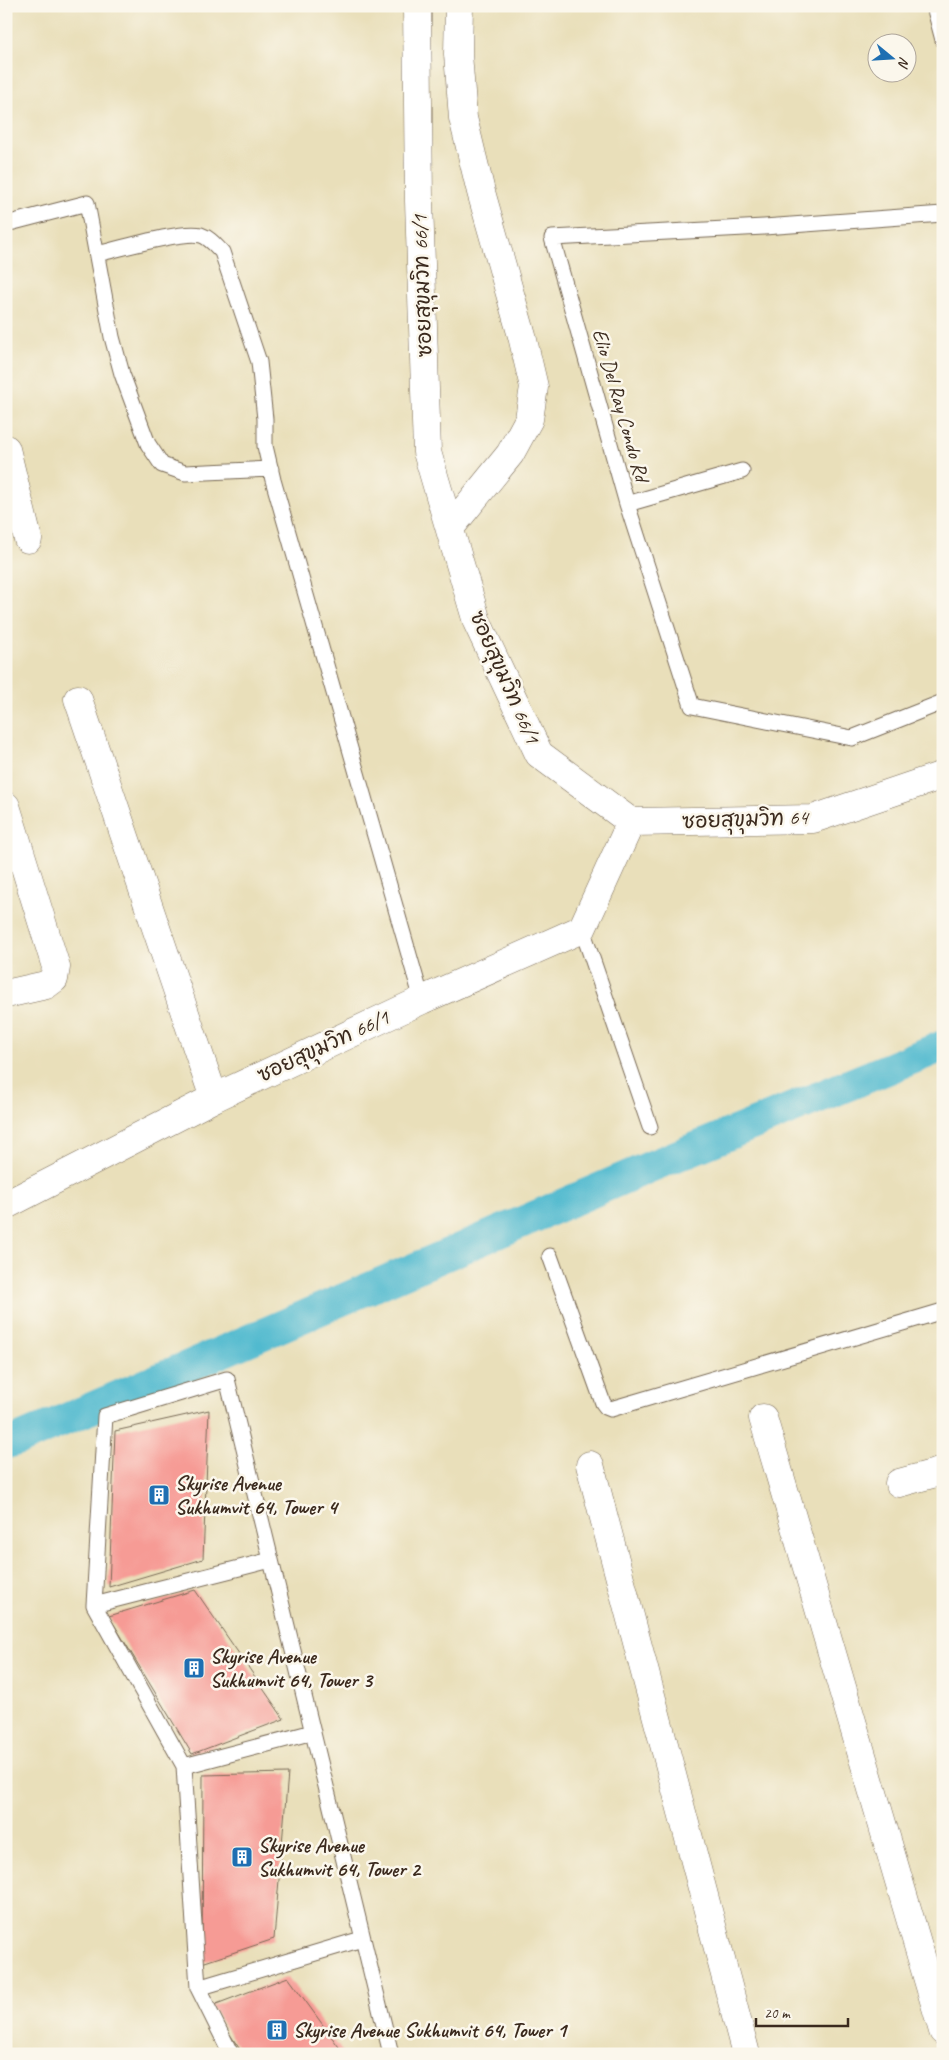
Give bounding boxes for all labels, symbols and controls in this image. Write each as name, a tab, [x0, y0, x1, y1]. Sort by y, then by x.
north arrow	[866, 32, 916, 82]
text: N	[894, 55, 913, 71]
street label: ซอยสุขุมวิท 66/1	[406, 213, 440, 358]
street label: Elio Del Ray Condo Rd	[587, 326, 656, 487]
street label: ซอยสุขุมวิท 66/1	[461, 607, 546, 750]
street label: ซอยสุขุมวิท 64	[682, 804, 811, 837]
street label: ซอยสุขุมวิท 66/1	[253, 1003, 396, 1091]
place label: Skyrise Avenue Sukhumvit 64, Tower 4	[175, 1470, 340, 1520]
building icon: Skyrise Avenue Sukhumvit 64, Tower 4	[147, 1483, 171, 1507]
place label: Skyrise Avenue Sukhumvit 64, Tower 3	[210, 1643, 375, 1693]
building icon: Skyrise Avenue Sukhumvit 64, Tower 3	[182, 1656, 206, 1680]
place label: Skyrise Avenue Sukhumvit 64, Tower 2	[258, 1832, 423, 1882]
building icon: Skyrise Avenue Sukhumvit 64, Tower 2	[230, 1845, 254, 1869]
scale bar	[756, 1995, 849, 2027]
text: 20 m	[764, 2004, 791, 2023]
place label: Skyrise Avenue Sukhumvit 64, Tower 1	[293, 2017, 569, 2044]
building icon: Skyrise Avenue Sukhumvit 64, Tower 1	[265, 2018, 289, 2042]

